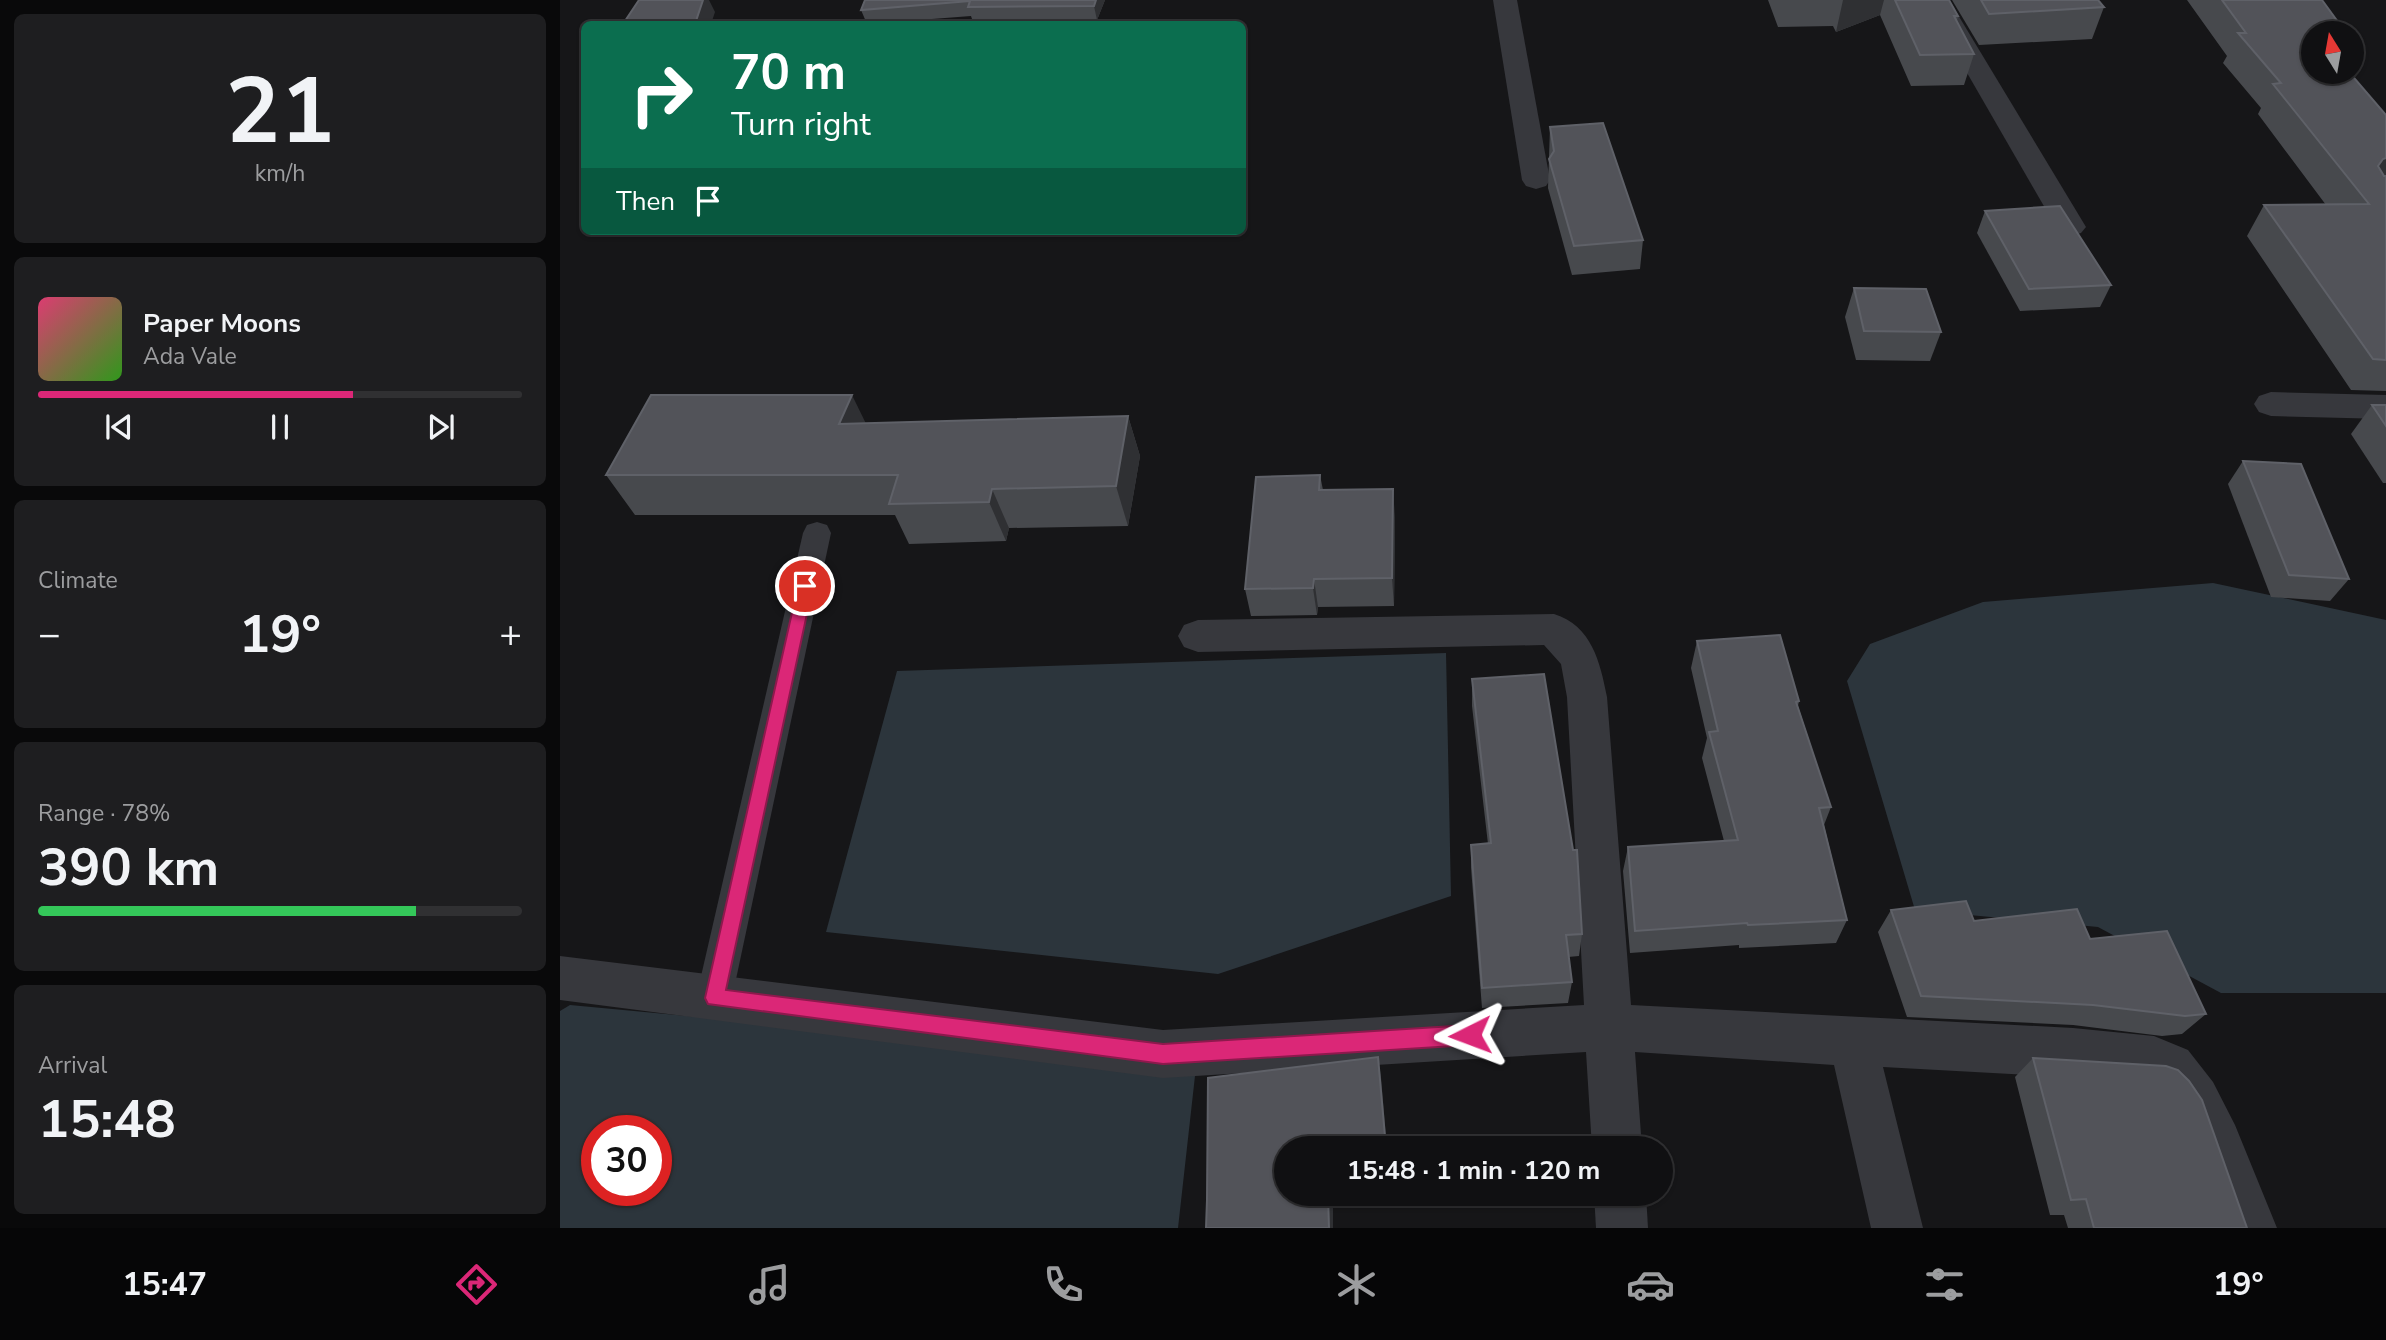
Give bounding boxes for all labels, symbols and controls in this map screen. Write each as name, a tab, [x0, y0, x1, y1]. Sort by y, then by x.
north arrow	[2301, 21, 2364, 84]
map controls	[2301, 21, 2364, 84]
text: 70 m	[731, 39, 846, 106]
icon: right	[616, 49, 707, 140]
text: 21	[225, 50, 335, 174]
text: Turn right	[731, 103, 871, 146]
text: km/h	[255, 158, 305, 189]
icon: arrive	[689, 182, 727, 220]
text: Then	[616, 184, 675, 219]
text: Paper Moons	[143, 306, 301, 341]
text: Ada Vale	[143, 341, 237, 372]
icon: previous	[100, 408, 138, 446]
icon: pause	[261, 408, 299, 446]
icon: next	[422, 408, 460, 446]
pin	[775, 556, 835, 616]
text: Climate	[38, 565, 118, 596]
icon: arrive	[786, 567, 824, 605]
text: 19°	[239, 599, 321, 670]
text: −	[38, 609, 61, 660]
text: +	[499, 609, 522, 660]
text: Range · 78%	[38, 798, 170, 829]
text: 390 km	[38, 832, 219, 903]
position arrow	[1433, 998, 1507, 1072]
text: Arrival	[38, 1050, 107, 1081]
text: 15:48	[38, 1084, 176, 1155]
speed limit sign: 30	[581, 1115, 672, 1206]
text: 15:48 · 1 min · 120 m	[1347, 1153, 1600, 1188]
icon: directions	[452, 1260, 501, 1309]
icon: music	[745, 1260, 794, 1309]
icon: phone	[1039, 1260, 1088, 1309]
icon: climate	[1332, 1260, 1381, 1309]
icon: car	[1626, 1260, 1675, 1309]
icon: filters	[1920, 1260, 1969, 1309]
text: 15:47	[122, 1263, 207, 1306]
text: 19°	[2213, 1263, 2264, 1306]

